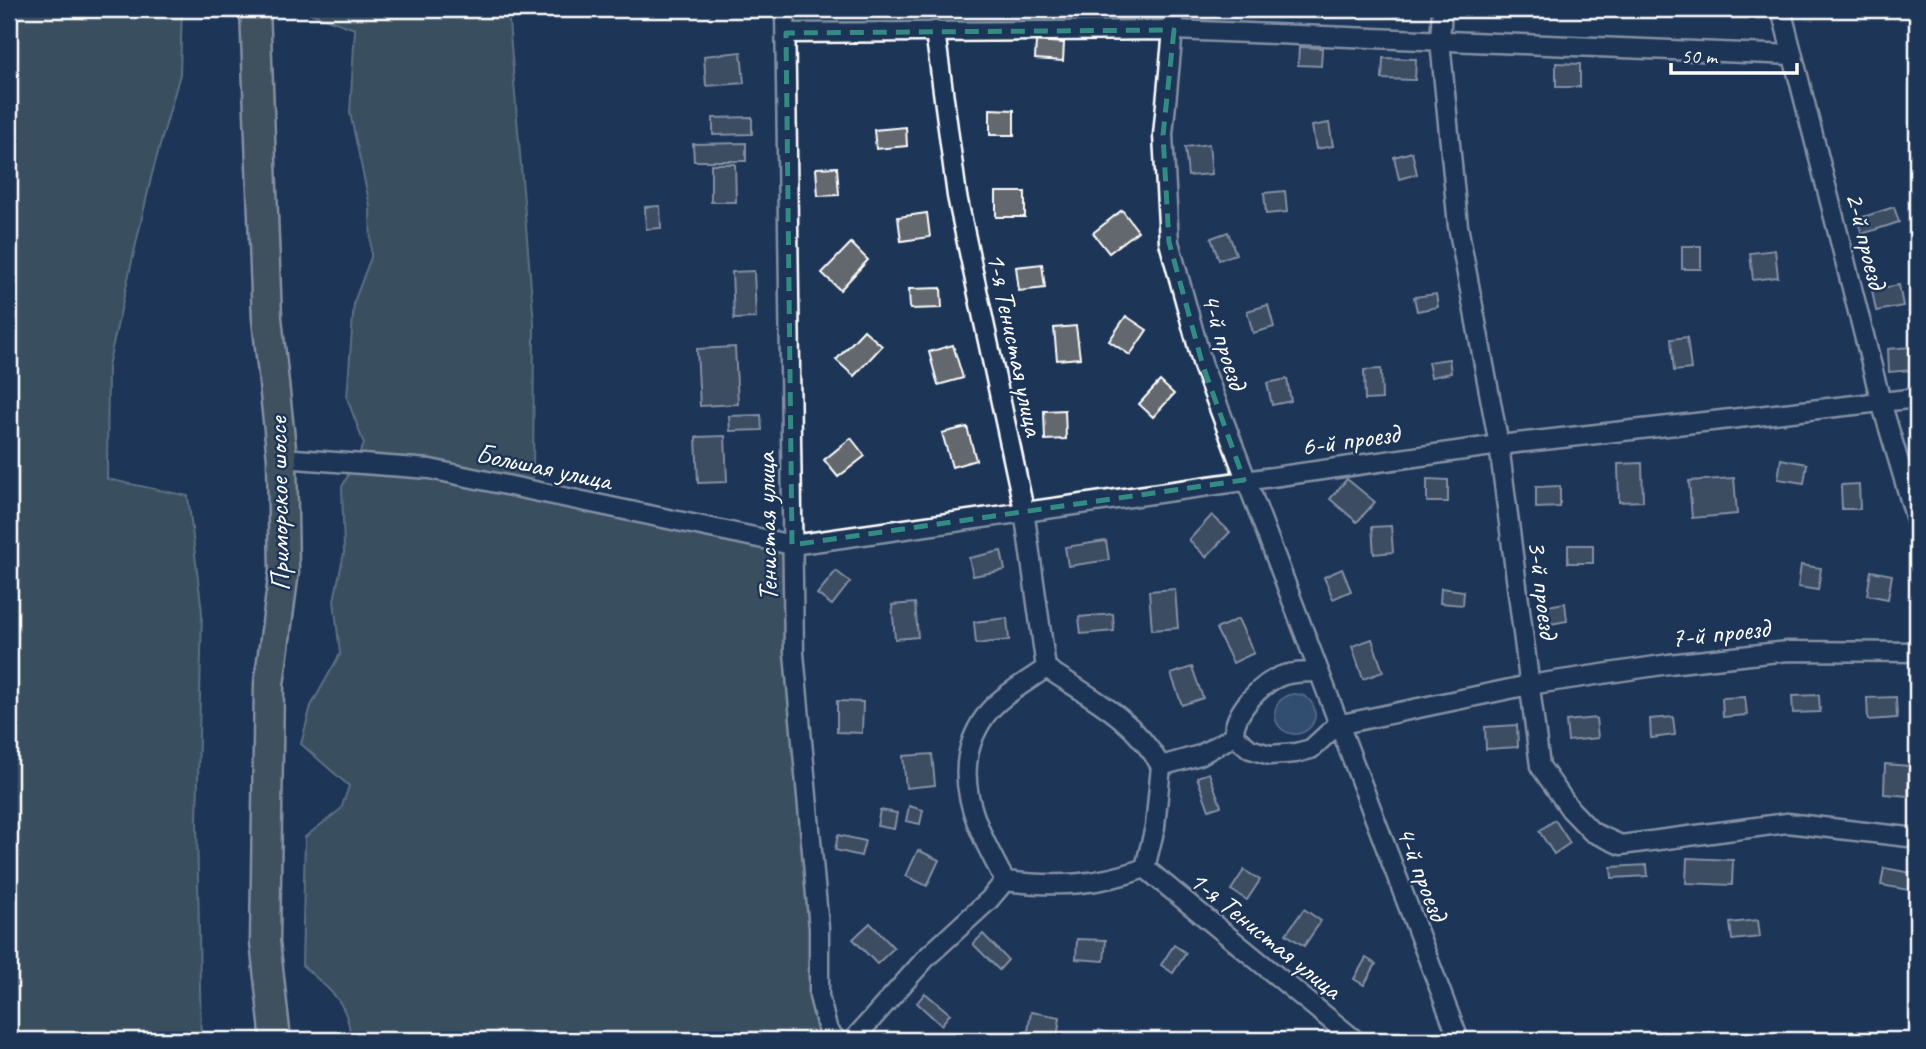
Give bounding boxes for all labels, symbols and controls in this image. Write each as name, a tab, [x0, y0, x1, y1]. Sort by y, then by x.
scale bar	[1671, 32, 1797, 76]
text: 50 m	[1681, 43, 1719, 69]
street label: 2-й проезд	[1838, 188, 1896, 295]
street label: 1-я Тенистая улица	[979, 249, 1052, 441]
street label: 4-й проезд	[1193, 289, 1257, 396]
street label: Приморское шоссе	[259, 415, 298, 591]
street label: 6-й проезд	[1299, 415, 1404, 464]
street label: Большая улица	[473, 435, 617, 498]
street label: Тенистая улица	[748, 450, 785, 602]
street label: 3-й проезд	[1520, 538, 1567, 643]
street label: 7-й проезд	[1669, 610, 1774, 655]
street label: 4-й проезд	[1389, 821, 1458, 928]
street label: 1-я Тенистая улица	[1182, 862, 1350, 1008]

